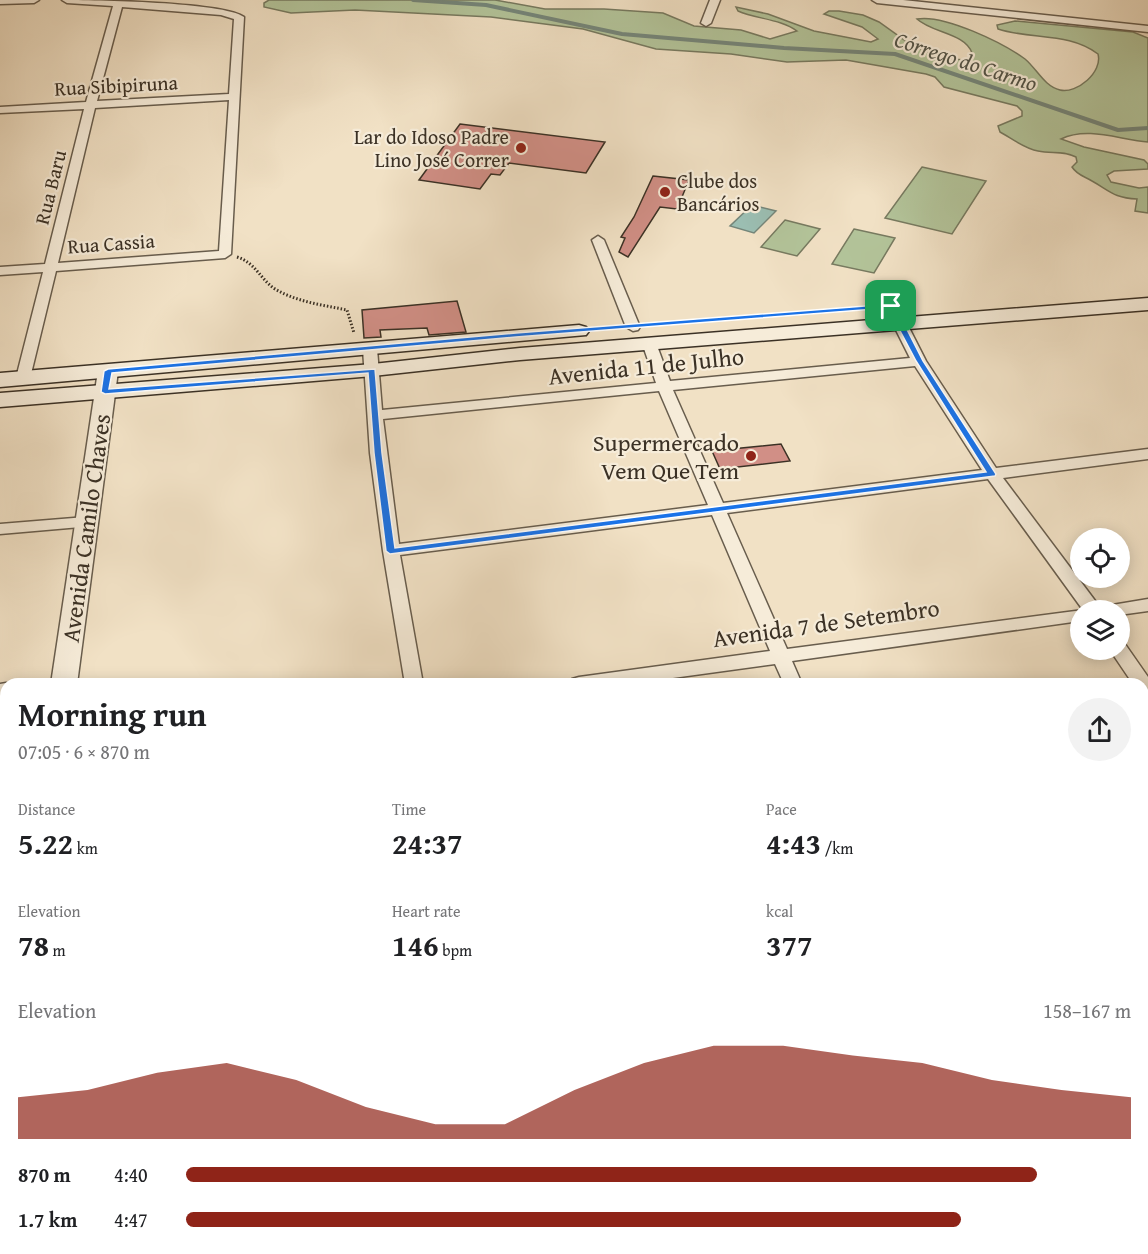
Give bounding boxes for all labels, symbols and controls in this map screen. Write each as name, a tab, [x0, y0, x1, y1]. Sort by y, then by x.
water label: Córrego do Carmo	[891, 23, 1041, 99]
street label: Rua Sibipiruna	[53, 67, 179, 103]
place label: Lar do Idoso Padre Lino José Correr	[354, 122, 509, 174]
marker: Lar do Idoso Padre Lino José Correr	[514, 141, 528, 155]
street label: Rua Baru	[27, 146, 73, 227]
place label: Clube dos Bancários	[677, 166, 759, 218]
marker: Clube dos Bancários	[658, 185, 672, 199]
street label: Rua Cassia	[66, 225, 156, 261]
pin	[865, 280, 916, 331]
icon: arrive	[874, 289, 907, 322]
street label: Avenida 11 de Julho	[546, 338, 746, 394]
street label: Avenida Camilo Chaves	[53, 412, 119, 644]
place label: Supermercado Vem Que Tem	[593, 425, 739, 488]
marker: Supermercado Vem Que Tem	[744, 449, 758, 463]
map controls	[1070, 528, 1130, 660]
button: locate	[1070, 528, 1130, 588]
street label: Avenida 7 de Setembro	[710, 590, 942, 656]
button: layers	[1070, 600, 1130, 660]
text: Morning run	[18, 690, 207, 738]
button: share	[1068, 698, 1131, 761]
text: 07:05 · 6 × 870 m	[18, 737, 150, 766]
text: Distance	[18, 797, 75, 821]
text: Time	[392, 797, 426, 821]
text: Pace	[766, 797, 797, 821]
text: 5.22	[18, 821, 73, 865]
text: 24:37	[392, 821, 463, 865]
text: 4:43	[766, 821, 821, 865]
text: km	[73, 836, 98, 860]
text: /km	[821, 836, 853, 860]
text: Elevation	[18, 899, 81, 923]
text: Heart rate	[392, 899, 461, 923]
text: kcal	[766, 899, 793, 923]
text: 78	[18, 923, 49, 967]
text: 146	[392, 923, 439, 967]
text: 377	[766, 923, 813, 967]
text: m	[49, 938, 66, 962]
text: bpm	[439, 938, 472, 962]
text: Elevation	[18, 996, 96, 1025]
text: 158–167 m	[1043, 996, 1131, 1025]
text: 870 m	[18, 1160, 71, 1189]
text: 4:40	[114, 1160, 148, 1189]
text: 1.7 km	[18, 1205, 77, 1234]
text: 4:47	[114, 1205, 148, 1234]

